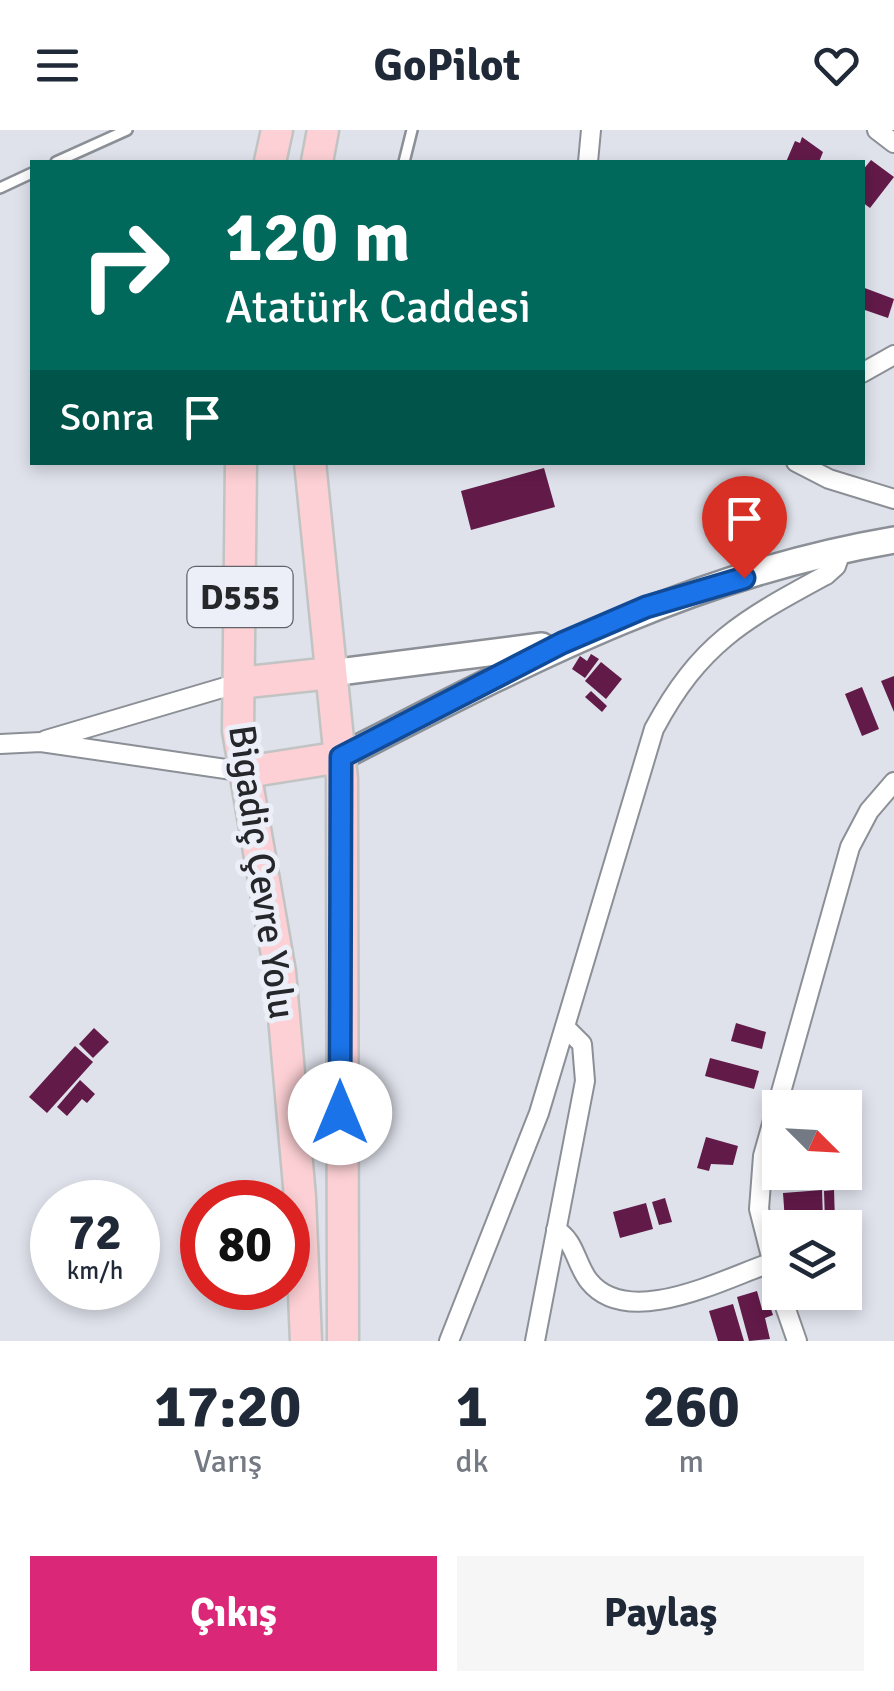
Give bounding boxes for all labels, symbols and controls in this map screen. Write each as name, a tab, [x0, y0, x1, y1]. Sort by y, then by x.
icon: menu	[30, 38, 85, 93]
text: GoPilot	[374, 38, 520, 93]
icon: heart	[809, 38, 864, 93]
text: 120 m	[225, 194, 410, 280]
icon: right	[60, 200, 190, 330]
text: Atatürk Caddesi	[225, 280, 531, 335]
icon: arrive	[175, 390, 230, 445]
text: Sonra	[60, 394, 155, 441]
pin	[702, 476, 787, 579]
icon: arrive	[717, 491, 772, 546]
road number: D555	[188, 567, 292, 627]
street label: Bigadiç Çevre Yolu	[218, 722, 306, 1022]
position arrow	[288, 1061, 392, 1165]
north arrow	[762, 1090, 862, 1190]
map controls	[762, 1090, 862, 1310]
speed limit sign: 80	[180, 1180, 310, 1310]
text: 72	[68, 1202, 122, 1264]
button: layers	[762, 1210, 862, 1310]
text: km/h	[67, 1255, 123, 1286]
text: 17:20	[154, 1370, 301, 1444]
text: 1	[456, 1370, 488, 1444]
text: 260	[643, 1370, 740, 1444]
text: Varış	[194, 1442, 262, 1481]
text: dk	[456, 1442, 489, 1481]
text: m	[679, 1442, 704, 1481]
button: Çıkış	[30, 1556, 437, 1671]
button: Paylaş	[457, 1556, 864, 1671]

